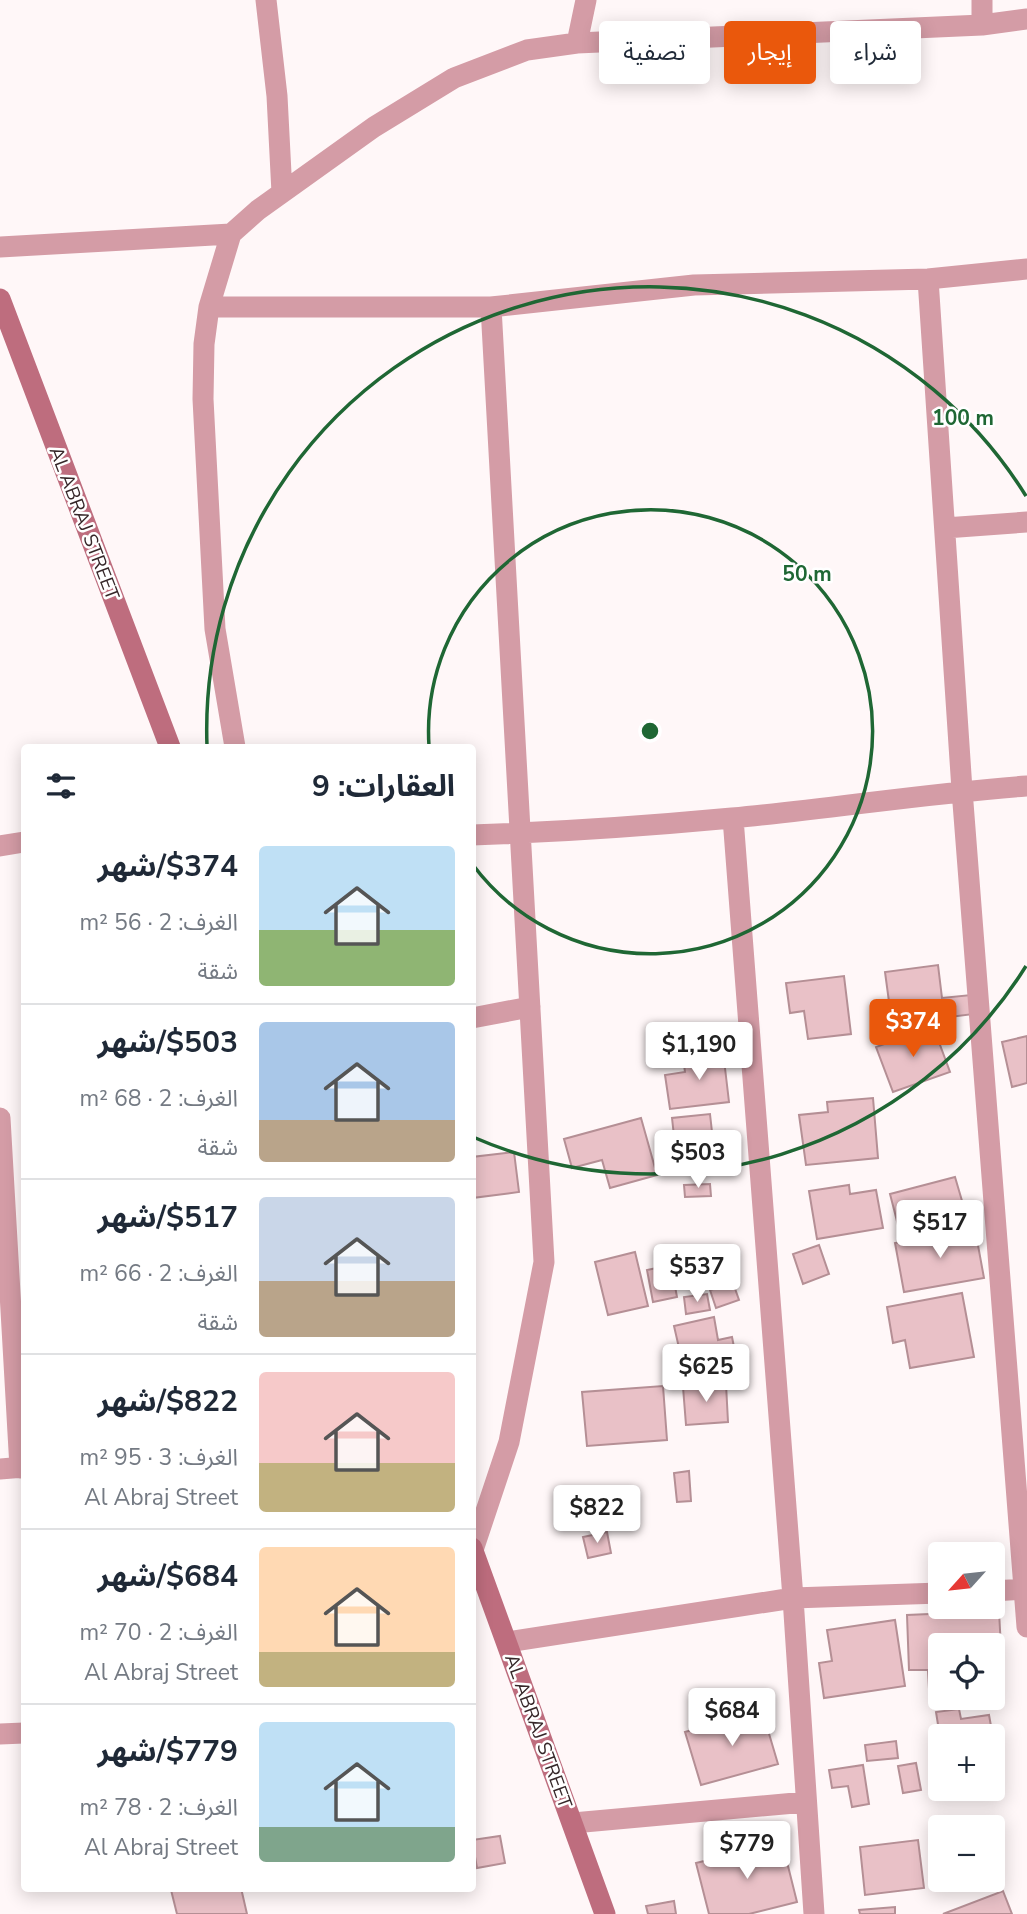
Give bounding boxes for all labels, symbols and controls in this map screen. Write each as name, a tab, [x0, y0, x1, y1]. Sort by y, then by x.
chip: تصفية	[599, 21, 710, 84]
chip: إيجار	[724, 21, 816, 84]
chip: شراء	[830, 21, 921, 84]
text: 100 m	[932, 404, 994, 432]
street label: AL ABRAJ STREET	[43, 443, 126, 604]
text: 50 m	[782, 560, 832, 588]
centre of rings	[638, 719, 662, 743]
text: العقارات: 9	[312, 766, 455, 807]
icon: filters	[42, 767, 80, 805]
text: $374/شهر	[97, 846, 238, 887]
icon: home	[315, 874, 399, 958]
text: الغرف: 2 · 56 m²	[80, 907, 238, 938]
text: شقة	[197, 956, 238, 987]
pin: $374	[872, 1000, 954, 1059]
text: $374	[885, 1006, 941, 1037]
text: $503/شهر	[97, 1022, 238, 1063]
pin: $1,190	[642, 1023, 756, 1082]
text: $1,190	[662, 1029, 736, 1060]
icon: home	[315, 1050, 399, 1134]
text: الغرف: 2 · 68 m²	[80, 1083, 238, 1114]
pin: $503	[657, 1130, 739, 1190]
text: شقة	[197, 1132, 238, 1163]
text: $503	[670, 1137, 726, 1168]
text: $517/شهر	[97, 1197, 238, 1238]
pin: $517	[899, 1200, 981, 1260]
text: $517	[912, 1207, 968, 1238]
icon: home	[315, 1225, 399, 1309]
pin: $537	[656, 1244, 738, 1304]
text: $537	[669, 1251, 725, 1282]
text: الغرف: 2 · 66 m²	[80, 1258, 238, 1289]
text: شقة	[197, 1307, 238, 1338]
pin: $625	[665, 1344, 747, 1404]
text: $625	[678, 1351, 734, 1382]
text: $822/شهر	[97, 1381, 238, 1422]
icon: home	[315, 1400, 399, 1484]
text: الغرف: 3 · 95 m²	[80, 1442, 238, 1473]
text: Al Abraj Street	[84, 1482, 238, 1513]
pin: $822	[556, 1486, 638, 1545]
text: $822	[569, 1492, 625, 1523]
north arrow	[928, 1542, 1004, 1619]
map controls	[928, 1542, 1005, 1892]
text: $684/شهر	[97, 1556, 238, 1597]
icon: home	[315, 1575, 399, 1659]
text: الغرف: 2 · 70 m²	[80, 1617, 238, 1648]
button: locate	[928, 1633, 1005, 1710]
street label: AL ABRAJ STREET	[498, 1651, 578, 1813]
text: Al Abraj Street	[84, 1657, 238, 1688]
pin: $684	[691, 1688, 773, 1748]
text: $684	[704, 1695, 760, 1726]
button: +	[928, 1724, 1005, 1801]
text: $779/شهر	[97, 1731, 238, 1772]
icon: home	[315, 1750, 399, 1834]
text: الغرف: 2 · 78 m²	[80, 1792, 238, 1823]
button: −	[928, 1815, 1005, 1892]
pin: $779	[706, 1822, 788, 1881]
text: $779	[719, 1828, 775, 1859]
text: Al Abraj Street	[84, 1832, 238, 1863]

